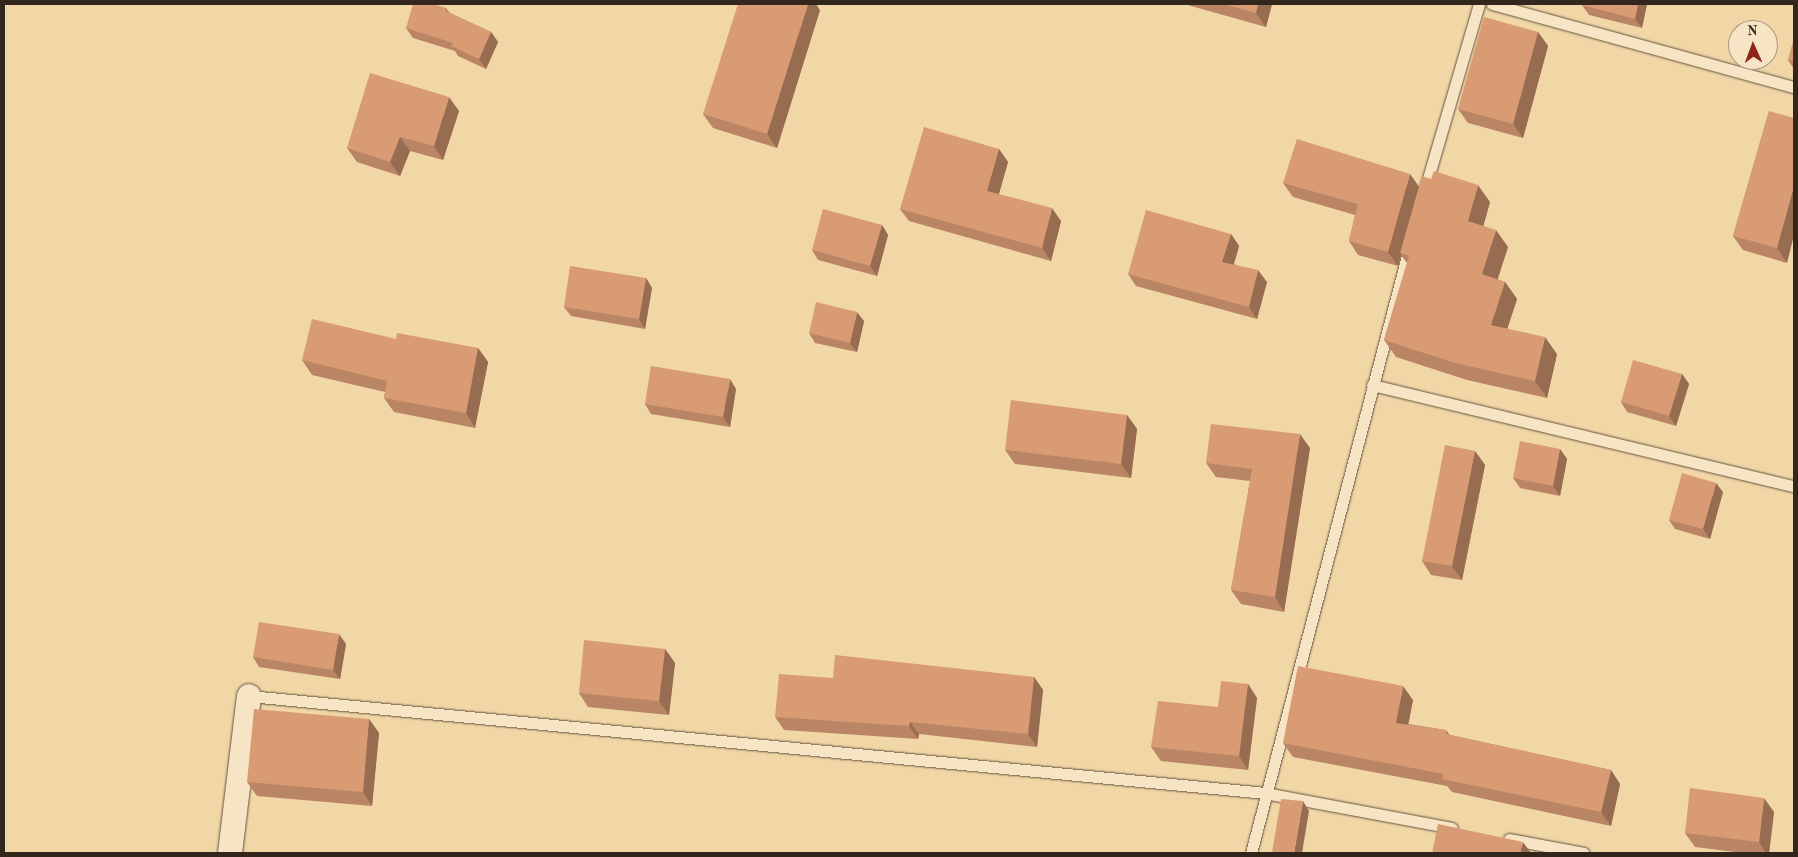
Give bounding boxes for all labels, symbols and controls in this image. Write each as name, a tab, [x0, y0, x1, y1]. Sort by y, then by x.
north arrow	[1728, 20, 1778, 70]
text: N	[1747, 24, 1758, 38]

